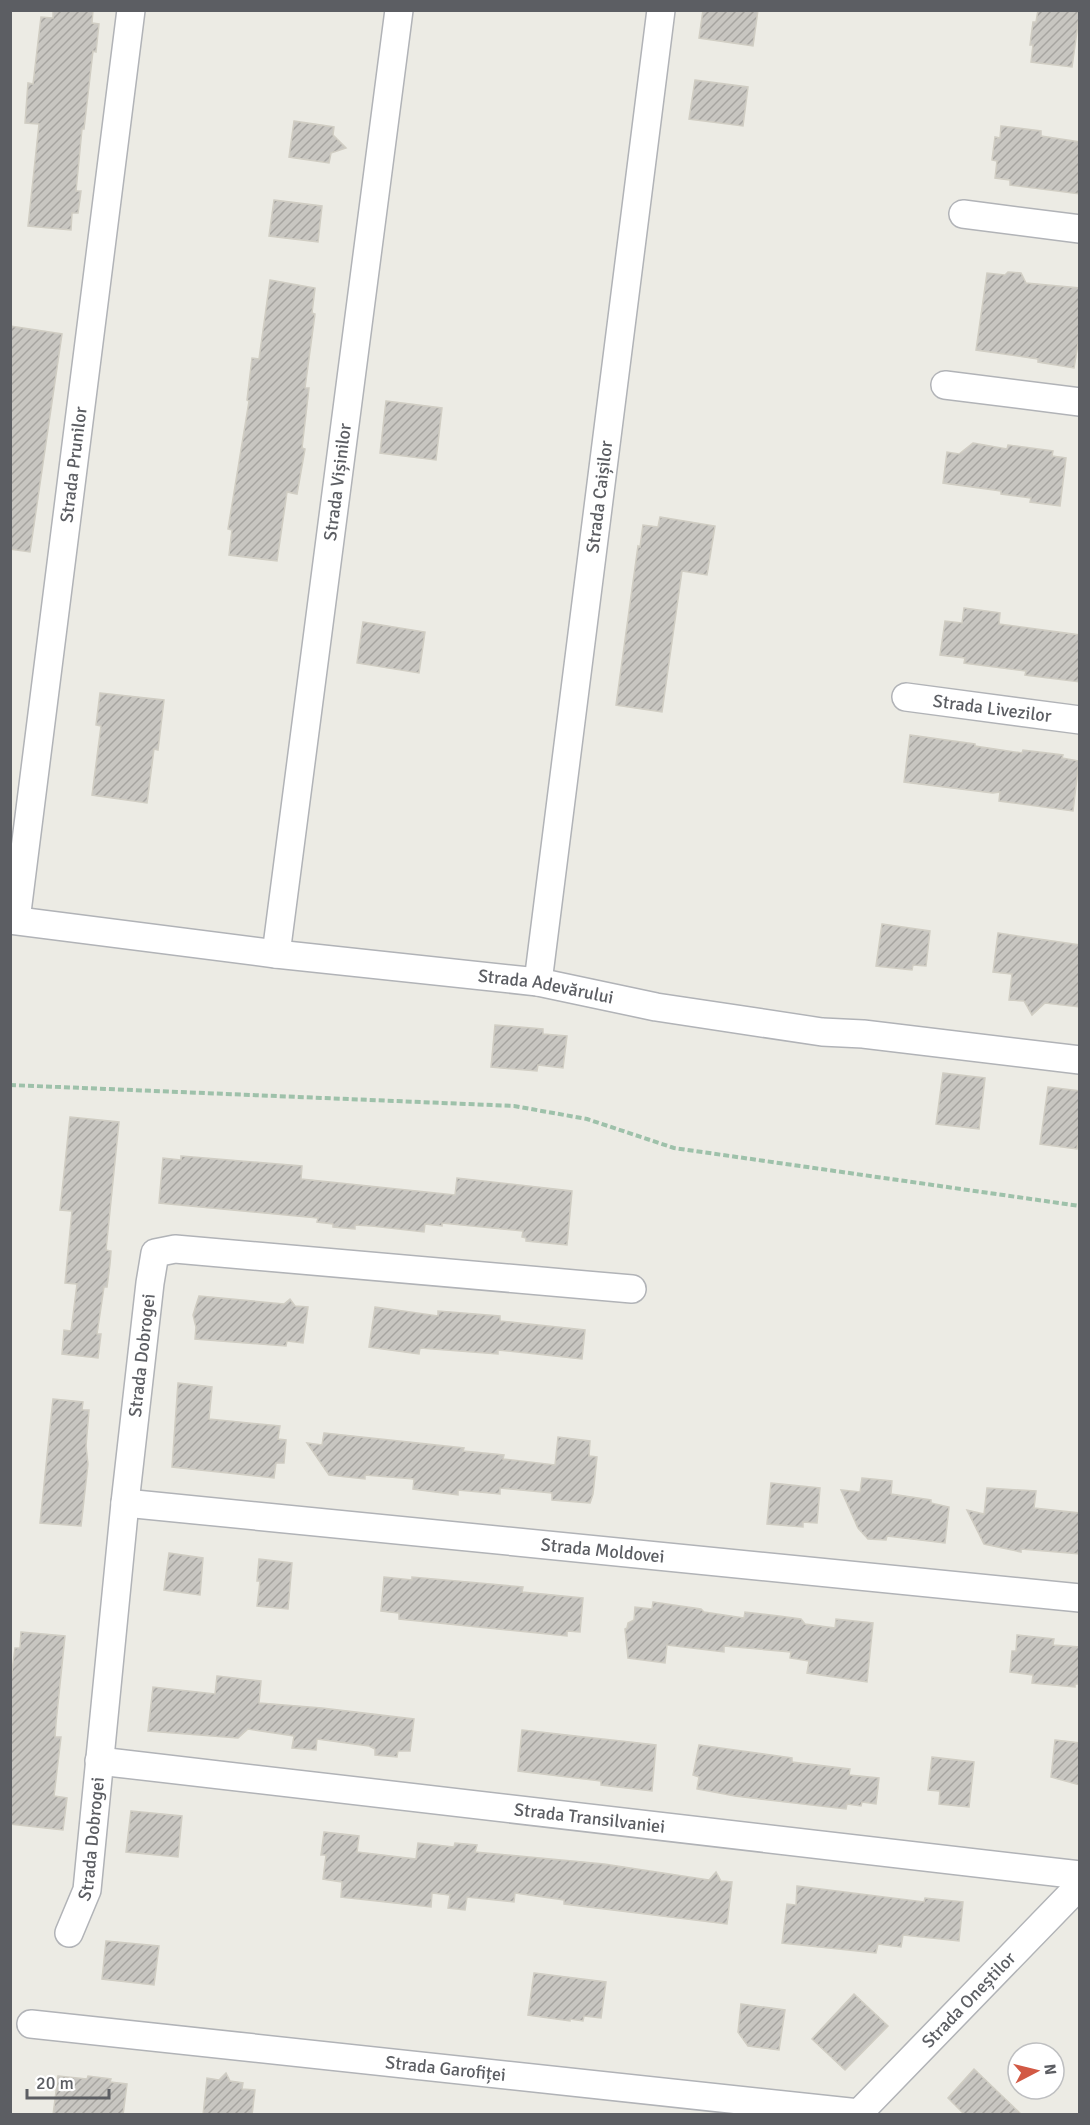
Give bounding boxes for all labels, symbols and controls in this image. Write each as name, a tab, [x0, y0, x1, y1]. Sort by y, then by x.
street label: Strada Prunilor	[55, 405, 92, 524]
street label: Strada Vișinilor	[319, 421, 356, 542]
street label: Strada Caișilor	[581, 439, 617, 554]
street label: Strada Livezilor	[932, 690, 1053, 727]
street label: Strada Adevărului	[477, 965, 616, 1009]
street label: Strada Dobrogei	[124, 1292, 160, 1418]
street label: Strada Moldovei	[540, 1533, 666, 1568]
street label: Strada Dobrogei	[73, 1776, 109, 1904]
street label: Strada Transilvaniei	[513, 1798, 666, 1838]
street label: Strada Oneștilor	[917, 1947, 1021, 2053]
north arrow	[1006, 2041, 1066, 2101]
street label: Strada Garofiței	[384, 2051, 507, 2086]
scale bar	[27, 2062, 110, 2100]
text: N	[1039, 2063, 1060, 2076]
text: 20 m	[36, 2072, 74, 2094]

